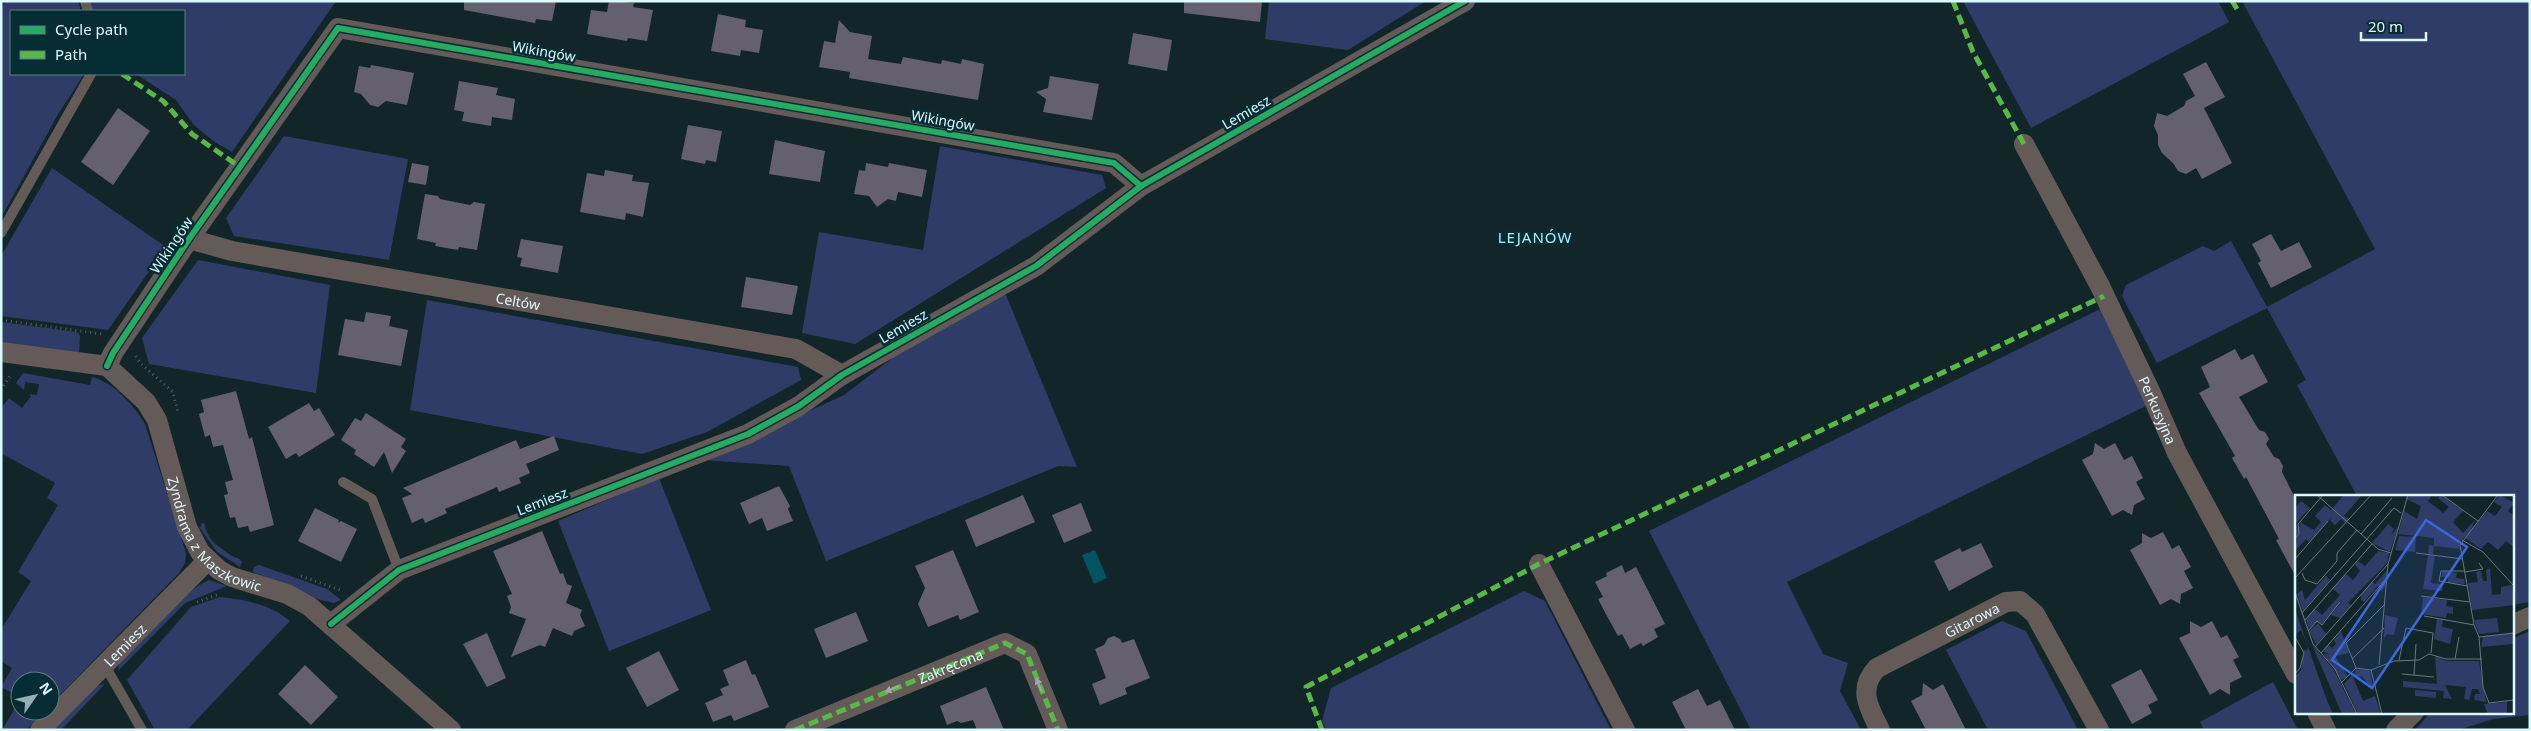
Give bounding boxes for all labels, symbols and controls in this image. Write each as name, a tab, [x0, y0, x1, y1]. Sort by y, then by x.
legend	[10, 10, 185, 75]
scale bar	[2361, 10, 2426, 42]
text: 20 m	[2368, 16, 2403, 36]
text: Cycle path	[55, 19, 128, 39]
street label: Wikingów	[511, 36, 577, 66]
text: Path	[55, 44, 87, 64]
street label: Lemiesz	[1218, 90, 1274, 134]
street label: Wikingów	[910, 105, 976, 135]
street label: Wikingów	[145, 213, 197, 277]
district label: LEJANÓW	[1498, 227, 1572, 247]
street label: Celtów	[494, 288, 542, 314]
street label: Lemiesz	[875, 304, 931, 348]
street label: Perkusyjna	[2135, 373, 2181, 447]
street label: Zyndrama z Maszkowic	[164, 474, 264, 595]
street label: Lemiesz	[514, 482, 571, 519]
inset map	[2295, 495, 2514, 714]
street label: Gitarowa	[1941, 598, 2002, 642]
street label: Lemiesz	[99, 619, 150, 670]
street label: Zakręcona	[915, 644, 985, 688]
north arrow	[10, 671, 60, 721]
one-way arrow	[1035, 677, 1043, 692]
text: N	[35, 678, 57, 698]
one-way arrow	[885, 686, 899, 694]

